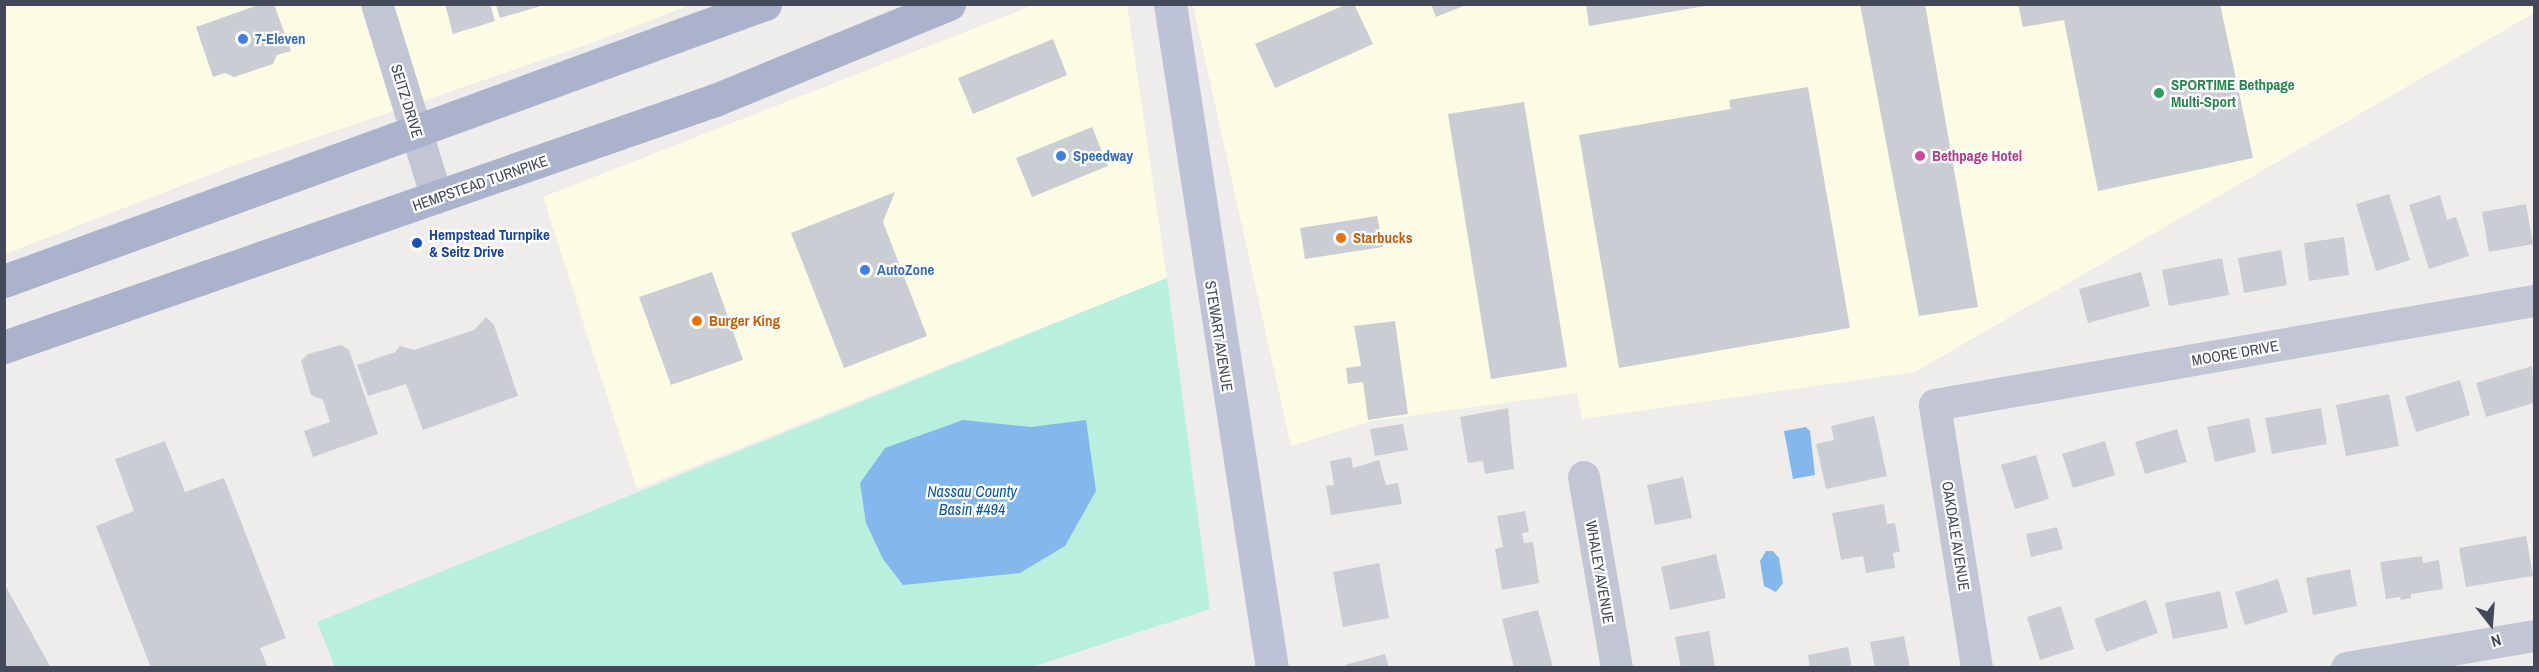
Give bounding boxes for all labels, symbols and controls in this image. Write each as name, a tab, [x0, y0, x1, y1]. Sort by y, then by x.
place label: 7-Eleven	[255, 30, 306, 48]
marker: 7-Eleven	[236, 32, 250, 46]
street label: SEITZ DRIVE	[387, 62, 427, 140]
place label: SPORTIME Bethpage Multi-Sport	[2171, 75, 2295, 110]
marker: SPORTIME Bethpage Multi-Sport	[2152, 86, 2166, 100]
place label: Speedway	[1073, 147, 1133, 165]
place label: Bethpage Hotel	[1932, 147, 2022, 165]
marker: Speedway	[1054, 149, 1068, 163]
marker: Bethpage Hotel	[1913, 149, 1927, 163]
street label: HEMPSTEAD TURNPIKE	[410, 151, 550, 215]
place label: Hempstead Turnpike & Seitz Drive	[429, 225, 550, 260]
place label: Starbucks	[1353, 229, 1412, 247]
marker: Starbucks	[1334, 231, 1348, 245]
marker: Hempstead Turnpike & Seitz Drive	[410, 236, 424, 250]
place label: AutoZone	[877, 261, 934, 279]
marker: AutoZone	[858, 263, 872, 277]
street label: STEWART AVENUE	[1201, 279, 1237, 393]
place label: Burger King	[709, 312, 780, 330]
marker: Burger King	[690, 314, 704, 328]
street label: MOORE DRIVE	[2190, 337, 2280, 369]
street label: OAKDALE AVENUE	[1938, 480, 1974, 592]
water label: Nassau County Basin #494	[927, 481, 1017, 519]
street label: WHALEY AVENUE	[1582, 519, 1618, 625]
north arrow	[2461, 594, 2521, 654]
text: N	[2489, 629, 2504, 653]

